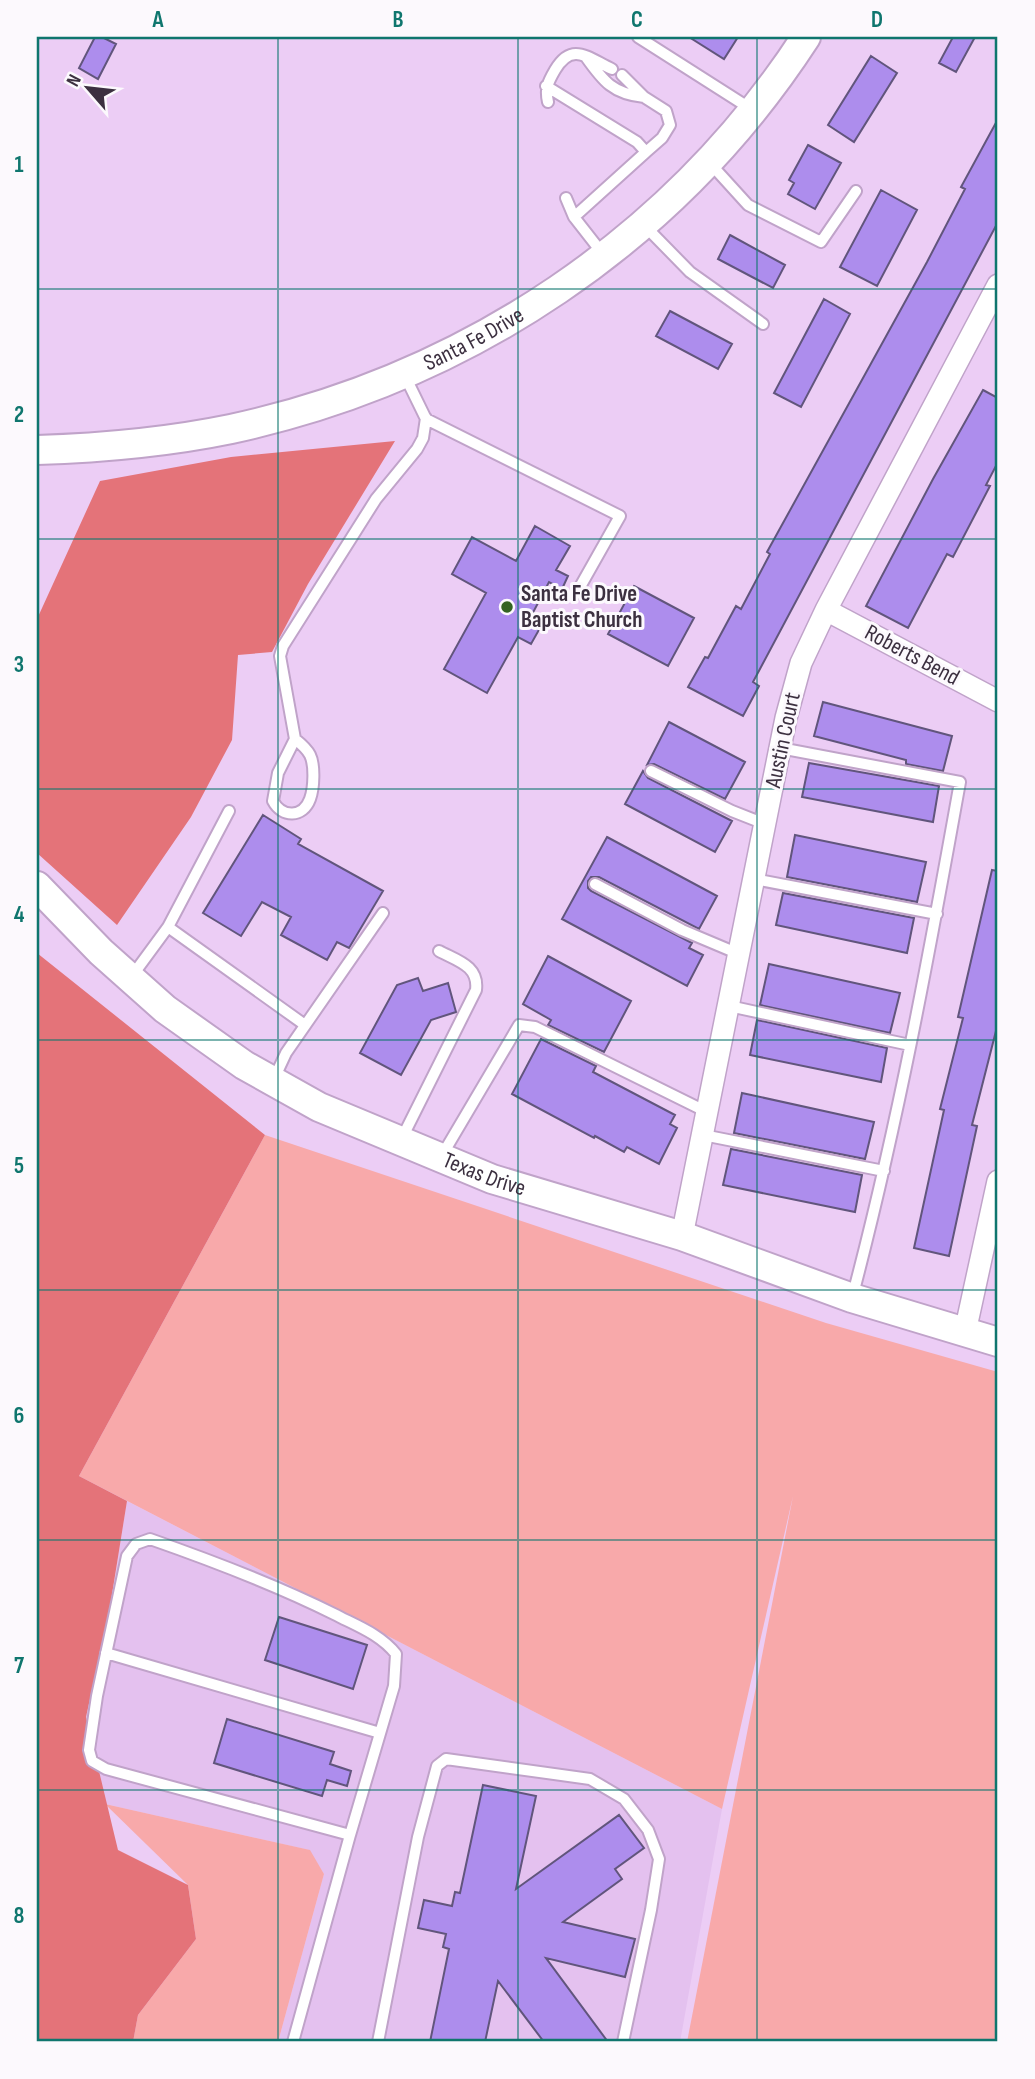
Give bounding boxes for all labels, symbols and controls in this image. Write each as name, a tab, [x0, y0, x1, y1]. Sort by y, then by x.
text: A	[152, 6, 165, 34]
text: B	[393, 6, 404, 34]
text: C	[631, 6, 643, 34]
text: D	[871, 6, 883, 34]
north arrow	[52, 52, 122, 122]
text: N	[62, 71, 87, 91]
text: 1	[14, 151, 24, 179]
street label: Santa Fe Drive	[419, 301, 529, 377]
text: 2	[14, 401, 24, 429]
place label: Santa Fe Drive Baptist Church	[521, 580, 643, 634]
marker: Santa Fe Drive Baptist Church	[499, 599, 515, 615]
street label: Roberts Bend	[860, 618, 964, 692]
text: 3	[14, 651, 24, 679]
street label: Austin Court	[759, 690, 807, 791]
text: 4	[14, 901, 25, 929]
street label: Texas Drive	[439, 1146, 529, 1202]
text: 5	[14, 1152, 24, 1180]
text: 6	[14, 1402, 24, 1430]
text: 7	[14, 1652, 24, 1680]
text: 8	[14, 1902, 25, 1930]

